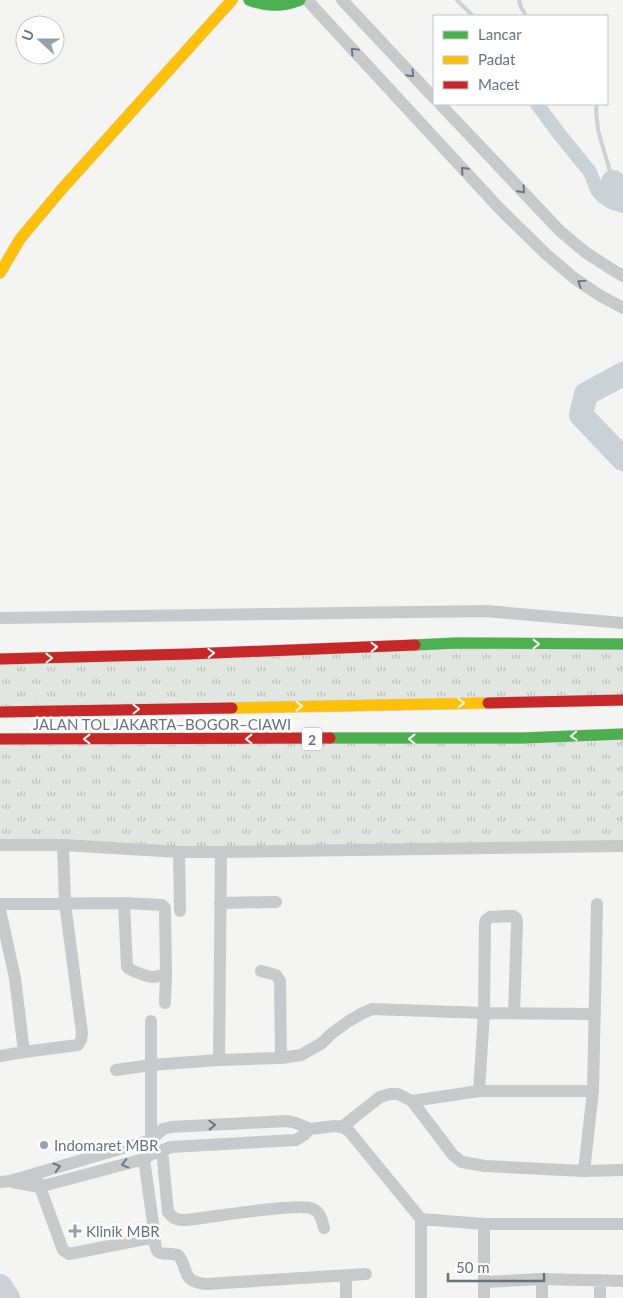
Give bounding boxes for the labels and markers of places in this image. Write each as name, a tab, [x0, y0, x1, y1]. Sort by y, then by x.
place label: Indomaret MBR	[54, 1136, 159, 1154]
marker: Indomaret MBR	[38, 1139, 50, 1151]
place label: Klinik MBR	[86, 1222, 160, 1240]
marker: Klinik MBR	[68, 1224, 82, 1238]

